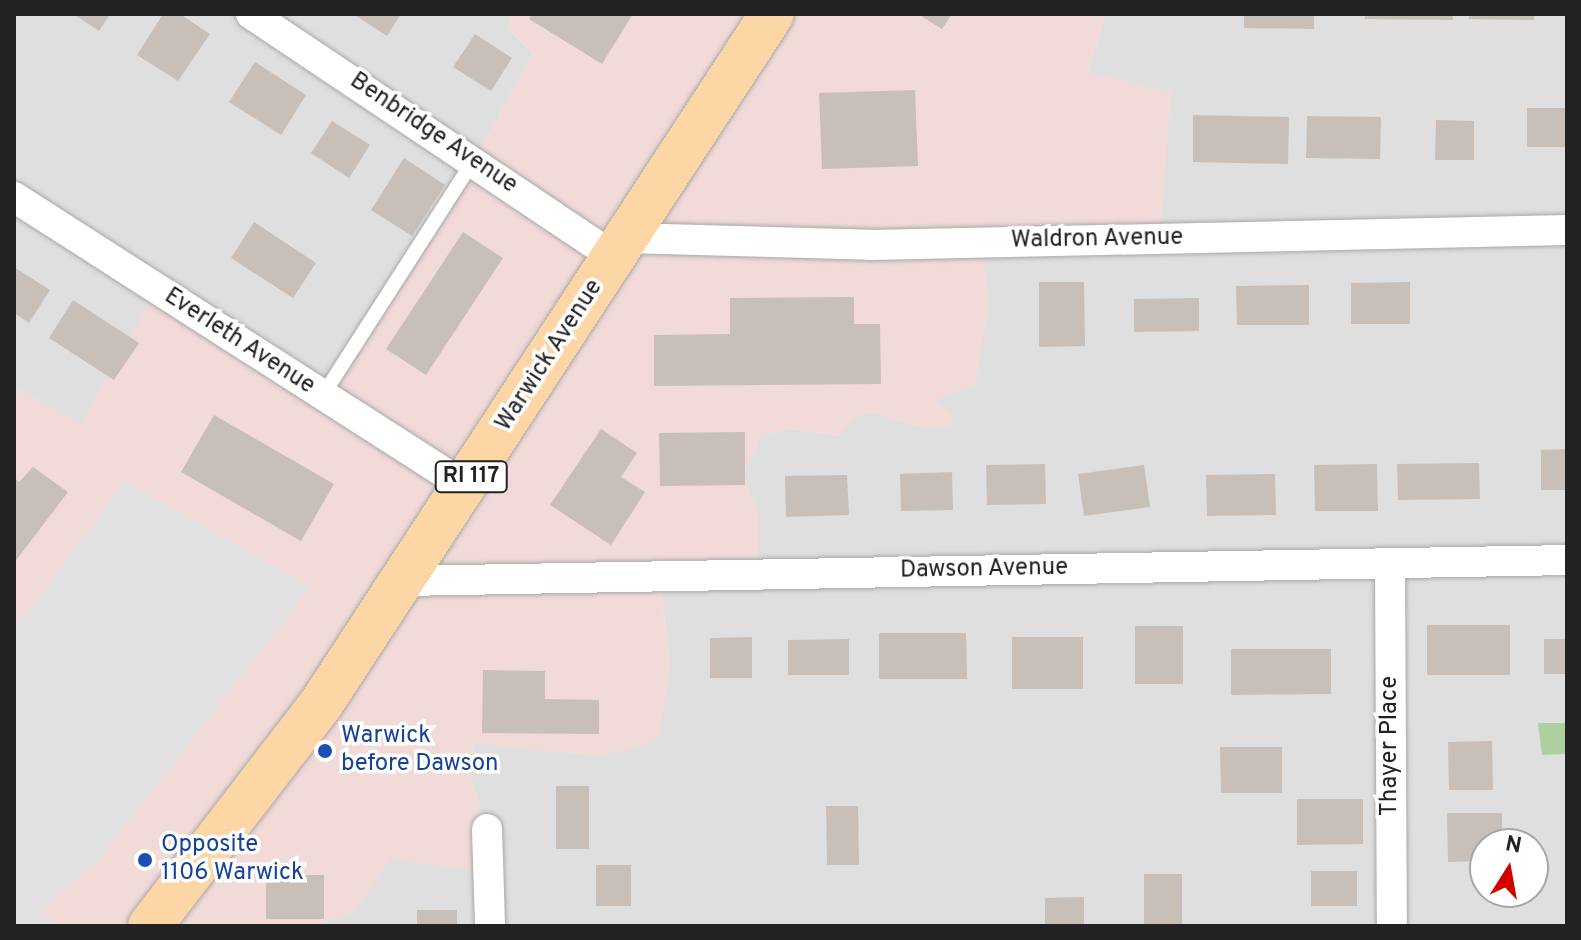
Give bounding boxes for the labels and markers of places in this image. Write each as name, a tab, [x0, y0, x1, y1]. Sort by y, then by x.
place label: Warwick before Dawson	[341, 723, 498, 779]
marker: Warwick before Dawson	[316, 742, 334, 760]
place label: Opposite 1106 Warwick	[161, 832, 304, 888]
marker: Opposite 1106 Warwick	[136, 851, 154, 869]

